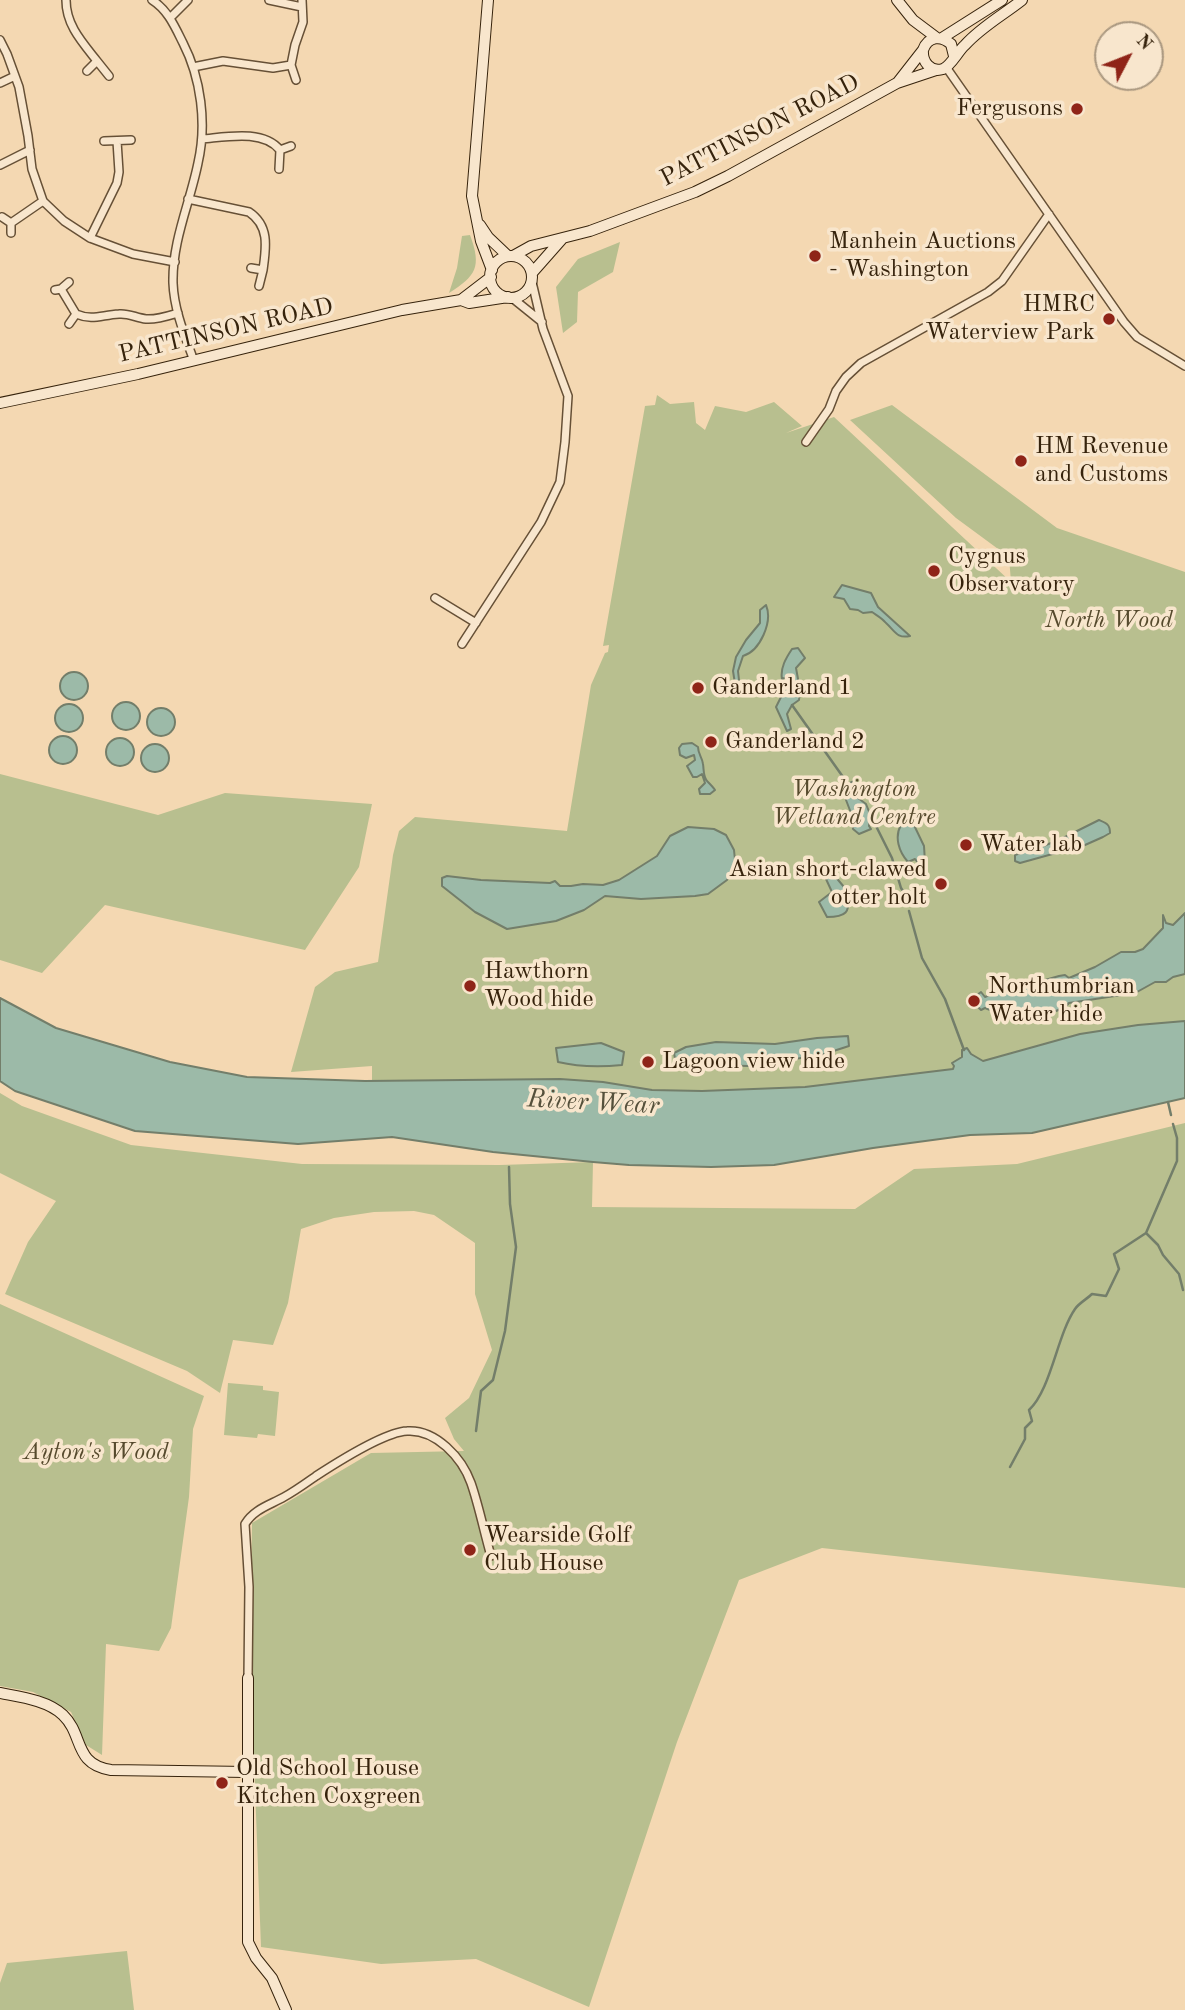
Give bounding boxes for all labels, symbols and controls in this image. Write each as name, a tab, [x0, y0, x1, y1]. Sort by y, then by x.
north arrow	[1094, 21, 1164, 91]
text: N	[1132, 31, 1155, 55]
street label: PATTINSON ROAD	[656, 68, 864, 194]
place label: Fergusons	[956, 95, 1063, 123]
marker: Fergusons	[1069, 101, 1085, 117]
place label: Manhein Auctions - Washington	[829, 228, 1016, 284]
marker: Manhein Auctions - Washington	[807, 248, 823, 264]
place label: HMRC Waterview Park	[925, 291, 1095, 347]
street label: PATTINSON ROAD	[116, 292, 336, 370]
marker: HMRC Waterview Park	[1101, 311, 1117, 327]
place label: HM Revenue and Customs	[1035, 433, 1168, 489]
marker: HM Revenue and Customs	[1013, 453, 1029, 469]
place label: Cygnus Observatory	[948, 543, 1075, 599]
marker: Cygnus Observatory	[926, 563, 942, 579]
park label: North Wood	[1045, 607, 1173, 635]
place label: Ganderland 1	[712, 674, 852, 702]
marker: Ganderland 1	[690, 680, 706, 696]
place label: Ganderland 2	[725, 728, 865, 756]
marker: Ganderland 2	[703, 734, 719, 750]
park label: Washington Wetland Centre	[772, 776, 936, 832]
place label: Water lab	[980, 831, 1082, 859]
marker: Water lab	[958, 837, 974, 853]
place label: Asian short-clawed otter holt	[728, 856, 927, 912]
marker: Asian short-clawed otter holt	[933, 876, 949, 892]
place label: Hawthorn Wood hide	[484, 958, 593, 1014]
place label: Northumbrian Water hide	[988, 973, 1135, 1029]
marker: Hawthorn Wood hide	[462, 978, 478, 994]
marker: Northumbrian Water hide	[966, 993, 982, 1009]
place label: Lagoon view hide	[662, 1048, 845, 1076]
marker: Lagoon view hide	[640, 1054, 656, 1070]
water label: River Wear	[526, 1084, 660, 1122]
park label: Ayton's Wood	[23, 1439, 169, 1467]
place label: Wearside Golf Club House	[484, 1522, 631, 1578]
marker: Wearside Golf Club House	[462, 1542, 478, 1558]
place label: Old School House Kitchen Coxgreen	[236, 1755, 421, 1811]
marker: Old School House Kitchen Coxgreen	[214, 1775, 230, 1791]

